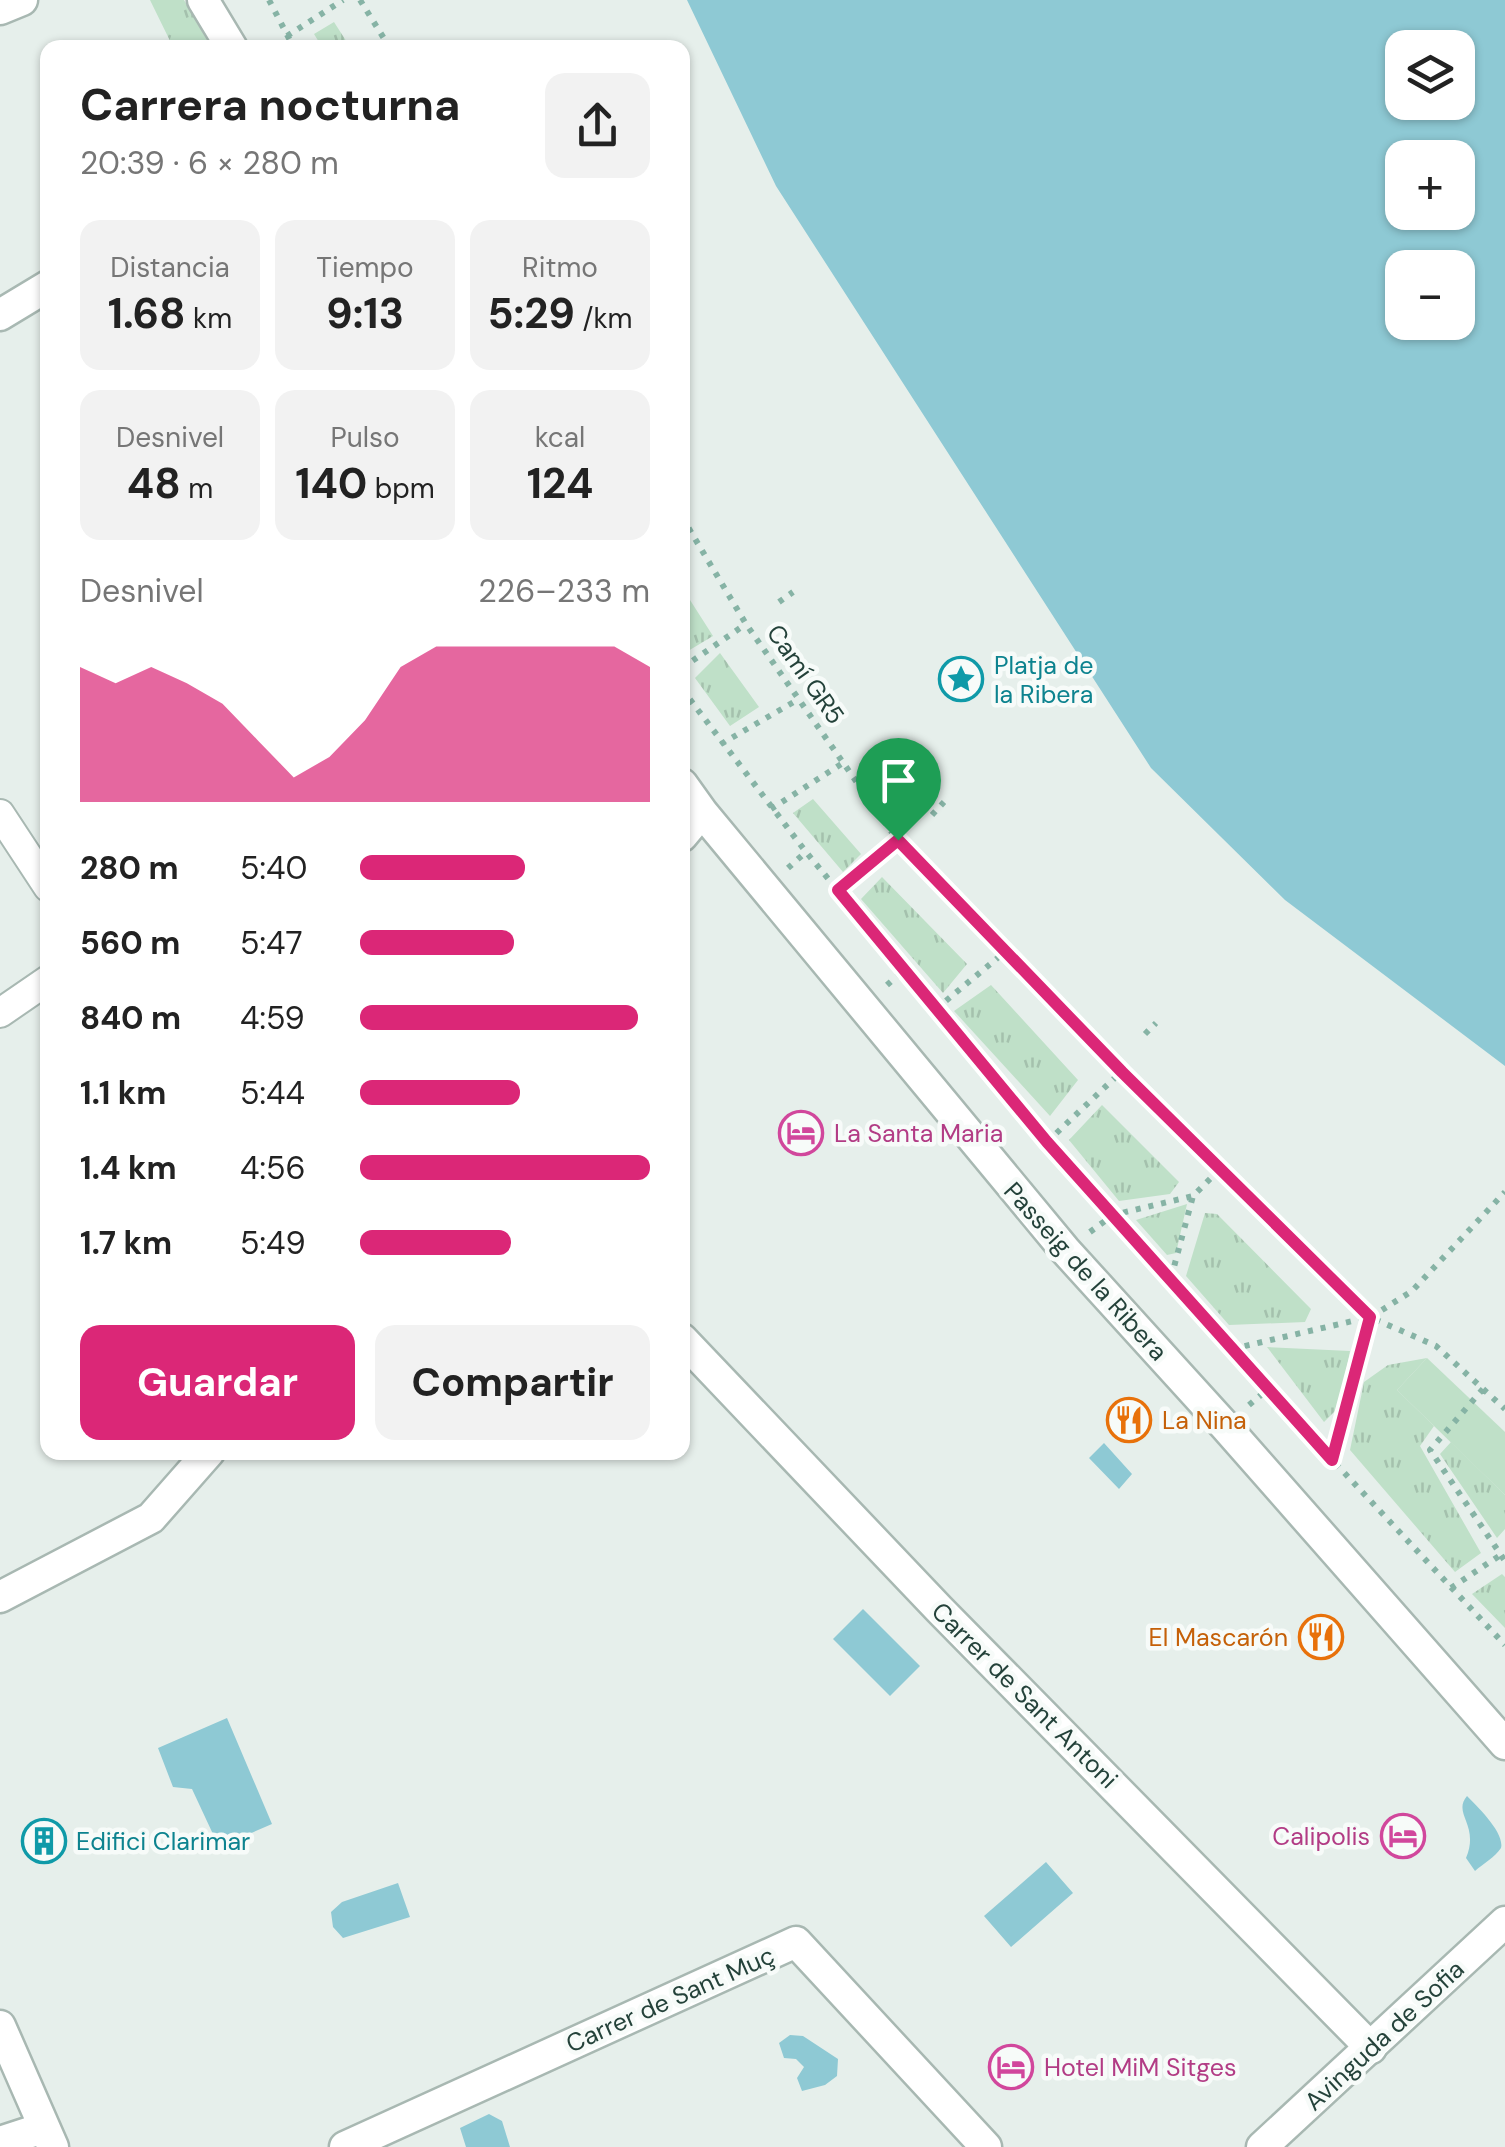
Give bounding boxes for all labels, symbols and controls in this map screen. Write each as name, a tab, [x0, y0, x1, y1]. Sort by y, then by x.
map controls	[1385, 30, 1475, 340]
button: layers	[1385, 30, 1475, 120]
button: share	[545, 73, 650, 178]
text: Carrera nocturna	[80, 75, 461, 134]
button: +	[1385, 140, 1475, 230]
text: 20:39 · 6 × 280 m	[80, 142, 339, 184]
text: Distancia	[110, 249, 230, 286]
text: Tiempo	[316, 249, 414, 286]
text: Ritmo	[522, 249, 598, 286]
button: −	[1385, 250, 1475, 340]
text: 1.68	[108, 286, 186, 341]
text: 9:13	[326, 286, 404, 341]
text: 5:29	[487, 286, 575, 341]
text: km	[186, 300, 232, 337]
text: /km	[575, 300, 633, 337]
text: Desnivel	[116, 419, 224, 456]
text: Pulso	[330, 419, 400, 456]
text: kcal	[535, 419, 585, 456]
text: 48	[127, 456, 181, 511]
text: 140	[295, 456, 367, 511]
text: 124	[527, 456, 593, 511]
text: m	[181, 470, 213, 507]
text: bpm	[367, 470, 435, 507]
text: Desnivel	[80, 570, 204, 612]
text: 226–233 m	[478, 570, 650, 612]
street label: Camí GR5	[759, 618, 852, 731]
place label: Platja de la Ribera	[994, 649, 1093, 711]
place icon: Platja de la Ribera	[938, 656, 984, 702]
pin	[856, 738, 941, 841]
icon: arrive	[871, 753, 926, 808]
text: 280 m	[80, 847, 179, 889]
text: 5:40	[240, 847, 307, 889]
text: 560 m	[80, 922, 180, 964]
text: 5:47	[240, 922, 303, 964]
text: 840 m	[80, 997, 181, 1039]
text: 4:59	[240, 997, 305, 1039]
text: 1.1 km	[80, 1072, 166, 1114]
text: 5:44	[240, 1072, 305, 1114]
hotel icon: La Santa Maria	[778, 1110, 824, 1156]
place label: La Santa Maria	[834, 1117, 1003, 1150]
text: 1.4 km	[80, 1147, 177, 1189]
text: 4:56	[240, 1147, 306, 1189]
street label: Passeig de la Ribera	[997, 1175, 1175, 1368]
text: 1.7 km	[80, 1222, 172, 1264]
text: 5:49	[240, 1222, 306, 1264]
button: Guardar	[80, 1325, 355, 1440]
button: Compartir	[375, 1325, 650, 1440]
restaurant icon: La Nina	[1106, 1397, 1152, 1443]
place label: La Nina	[1162, 1404, 1247, 1437]
street label: Carrer de Sant Antoni	[924, 1595, 1125, 1796]
restaurant icon: El Mascarón	[1298, 1614, 1344, 1660]
place label: El Mascarón	[1149, 1621, 1288, 1654]
hotel icon: Calipolis	[1380, 1813, 1426, 1859]
building icon: Edifici Clarimar	[21, 1818, 67, 1864]
place label: Calipolis	[1272, 1820, 1370, 1853]
place label: Edifici Clarimar	[76, 1825, 250, 1858]
street label: Carrer de Sant Muç	[561, 1939, 780, 2060]
street label: Avinguda de Sofia	[1298, 1953, 1471, 2118]
hotel icon: Hotel MiM Sitges	[988, 2044, 1034, 2090]
place label: Hotel MiM Sitges	[1044, 2051, 1236, 2084]

